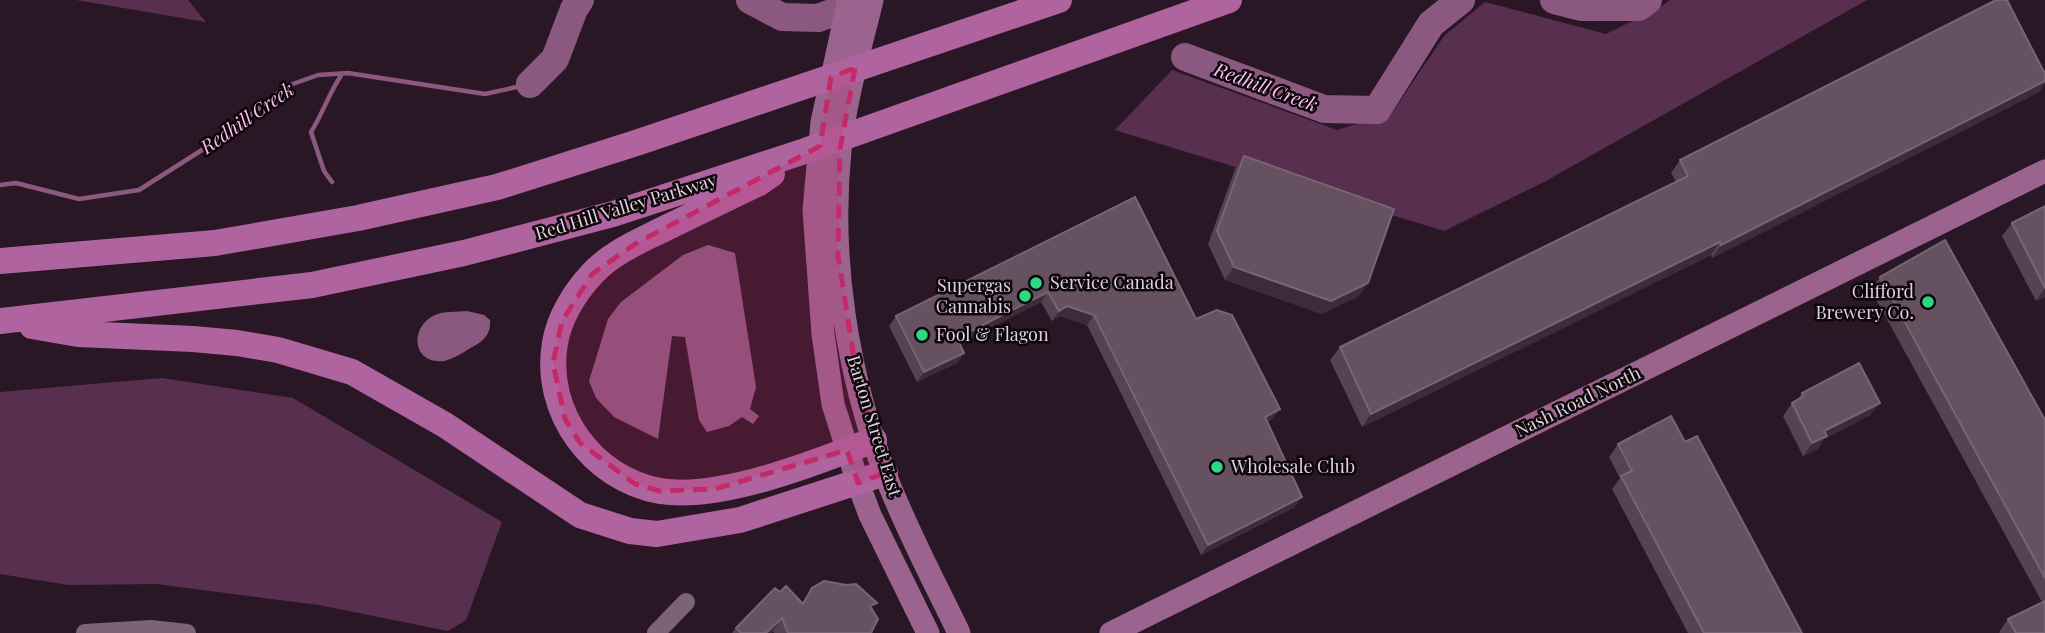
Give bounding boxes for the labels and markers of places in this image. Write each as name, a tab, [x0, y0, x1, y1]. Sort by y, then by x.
place label: Service Canada	[1050, 270, 1174, 294]
place label: Supergas Cannabis	[936, 273, 1011, 318]
marker: Service Canada	[1028, 275, 1044, 291]
place label: Clifford Brewery Co.	[1816, 279, 1915, 324]
marker: Supergas Cannabis	[1017, 288, 1033, 304]
marker: Clifford Brewery Co.	[1920, 294, 1936, 310]
place label: Fool & Flagon	[936, 322, 1049, 346]
marker: Fool & Flagon	[914, 327, 930, 343]
place label: Wholesale Club	[1230, 454, 1355, 478]
marker: Wholesale Club	[1209, 459, 1225, 475]

